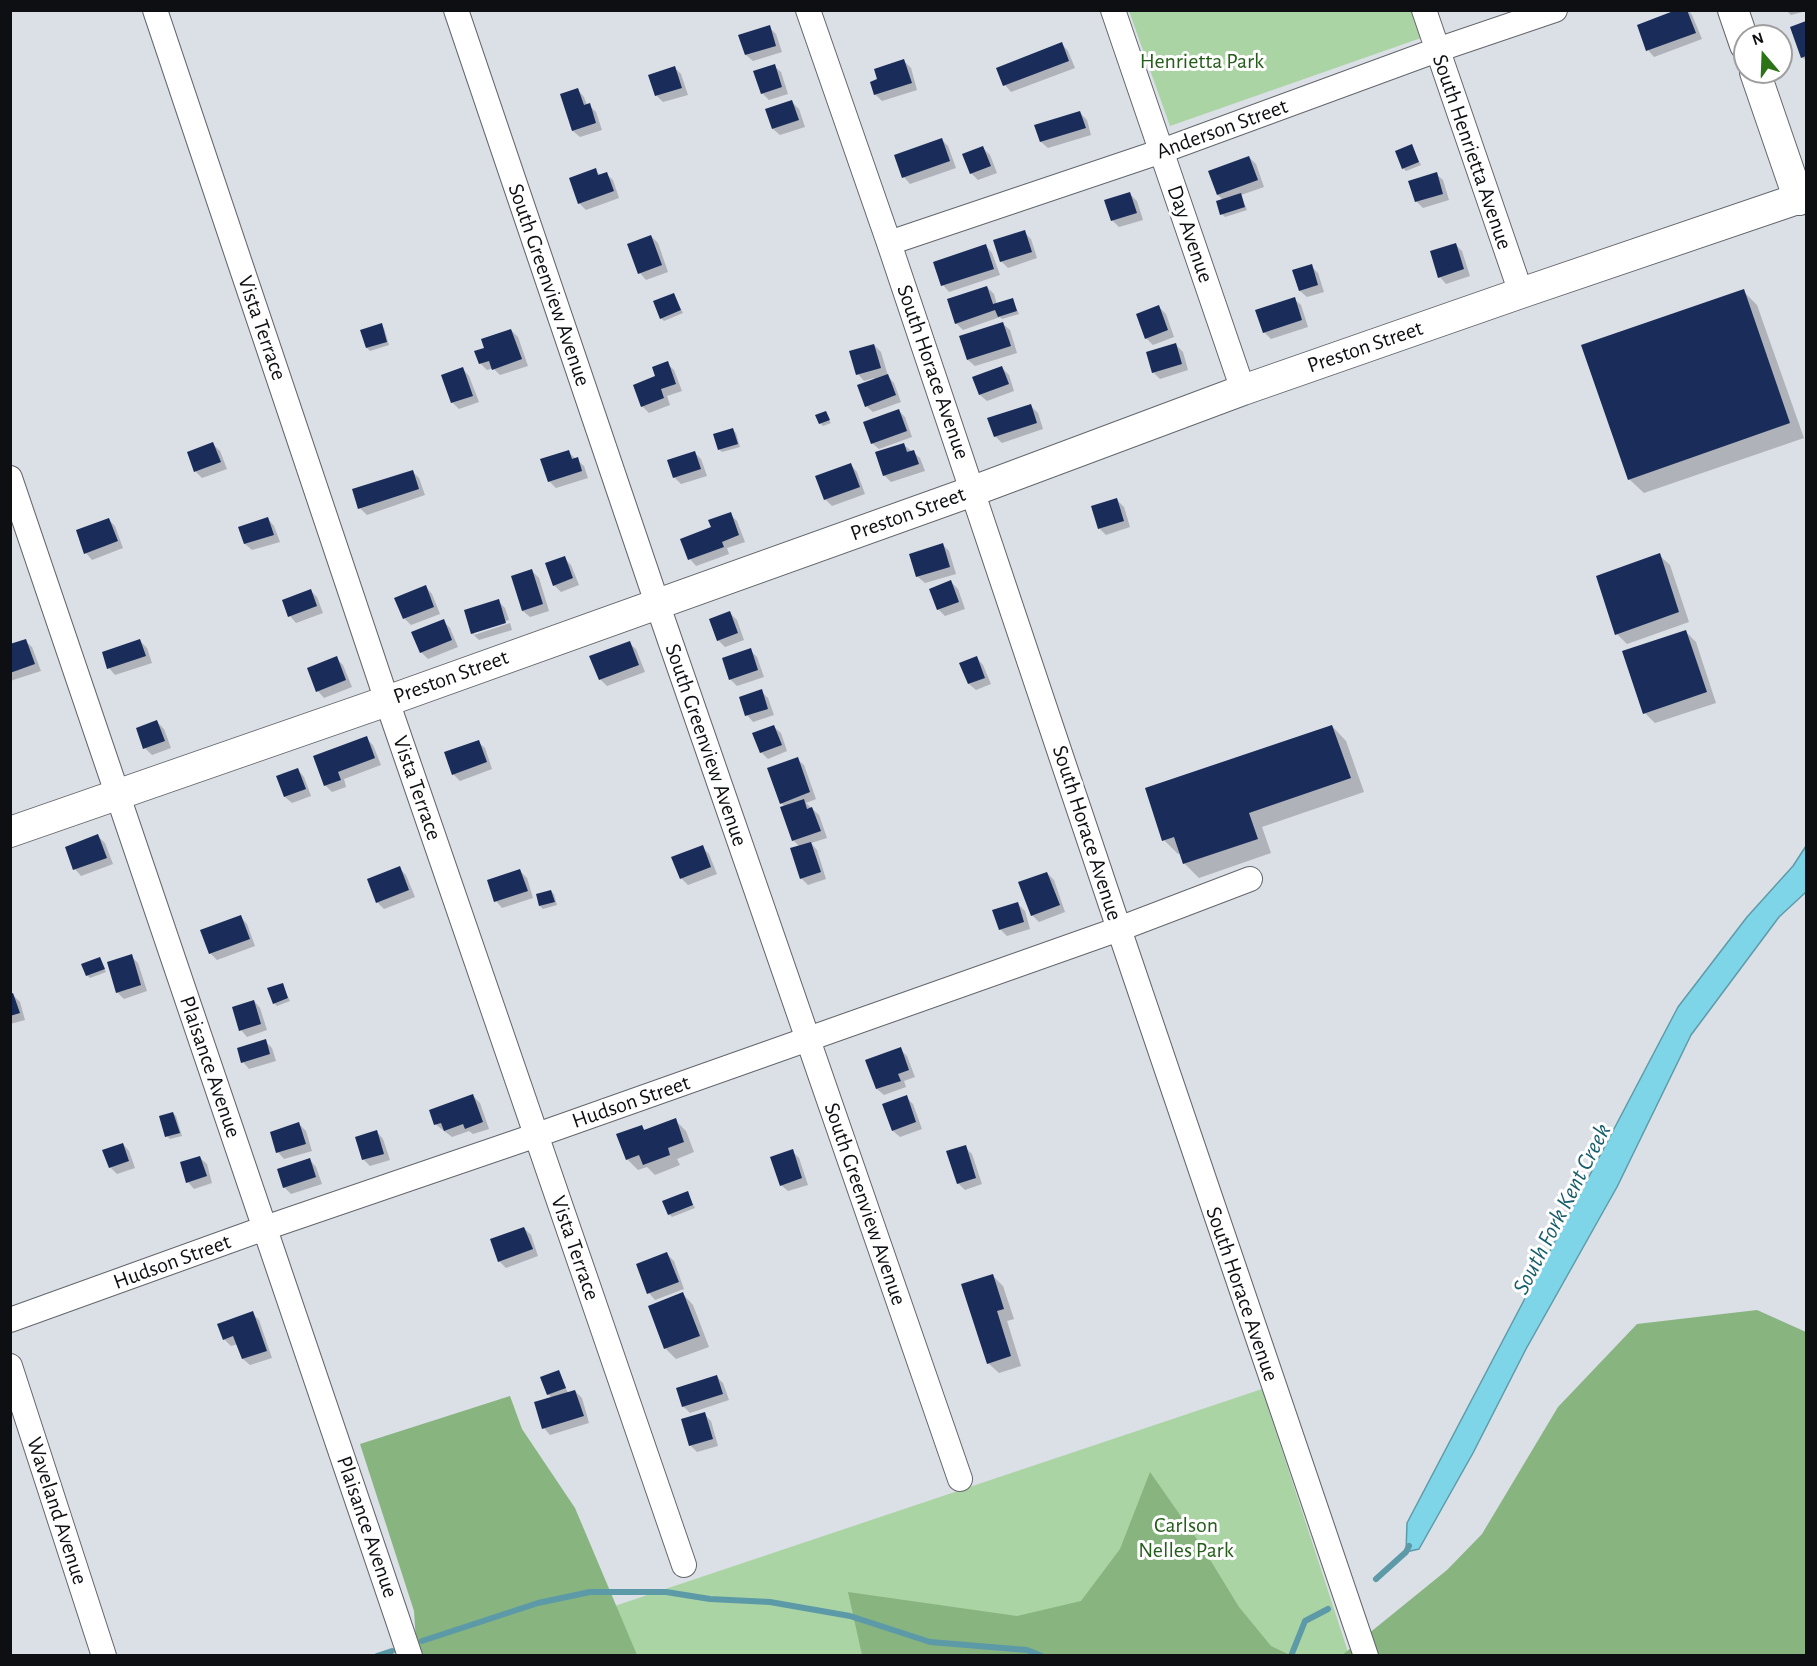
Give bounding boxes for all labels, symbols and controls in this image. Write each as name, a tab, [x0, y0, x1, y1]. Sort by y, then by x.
north arrow	[1733, 24, 1793, 84]
text: N	[1750, 29, 1766, 48]
park label: Henrietta Park	[1140, 48, 1264, 74]
street label: South Henrietta Avenue	[1426, 51, 1518, 253]
street label: Anderson Street	[1153, 93, 1291, 165]
street label: South Greenview Avenue	[502, 180, 596, 390]
street label: Day Avenue	[1161, 182, 1219, 286]
street label: Vista Terrace	[232, 272, 292, 384]
street label: South Horace Avenue	[891, 281, 975, 463]
street label: Preston Street	[1304, 315, 1426, 379]
street label: Preston Street	[847, 481, 969, 547]
street label: South Greenview Avenue	[659, 640, 753, 850]
street label: Preston Street	[390, 644, 512, 710]
street label: Vista Terrace	[387, 732, 447, 844]
street label: South Horace Avenue	[1046, 742, 1128, 924]
street label: Plaisance Avenue	[173, 993, 247, 1141]
street label: Hudson Street	[569, 1070, 693, 1134]
street label: South Greenview Avenue	[818, 1099, 912, 1309]
water label: South Fork Kent Creek	[1507, 1119, 1617, 1299]
street label: Vista Terrace	[545, 1192, 605, 1304]
street label: South Horace Avenue	[1200, 1203, 1284, 1385]
street label: Hudson Street	[110, 1229, 234, 1295]
street label: Waveland Avenue	[21, 1434, 93, 1588]
street label: Plaisance Avenue	[330, 1453, 404, 1601]
park label: Carlson Nelles Park	[1138, 1512, 1234, 1564]

